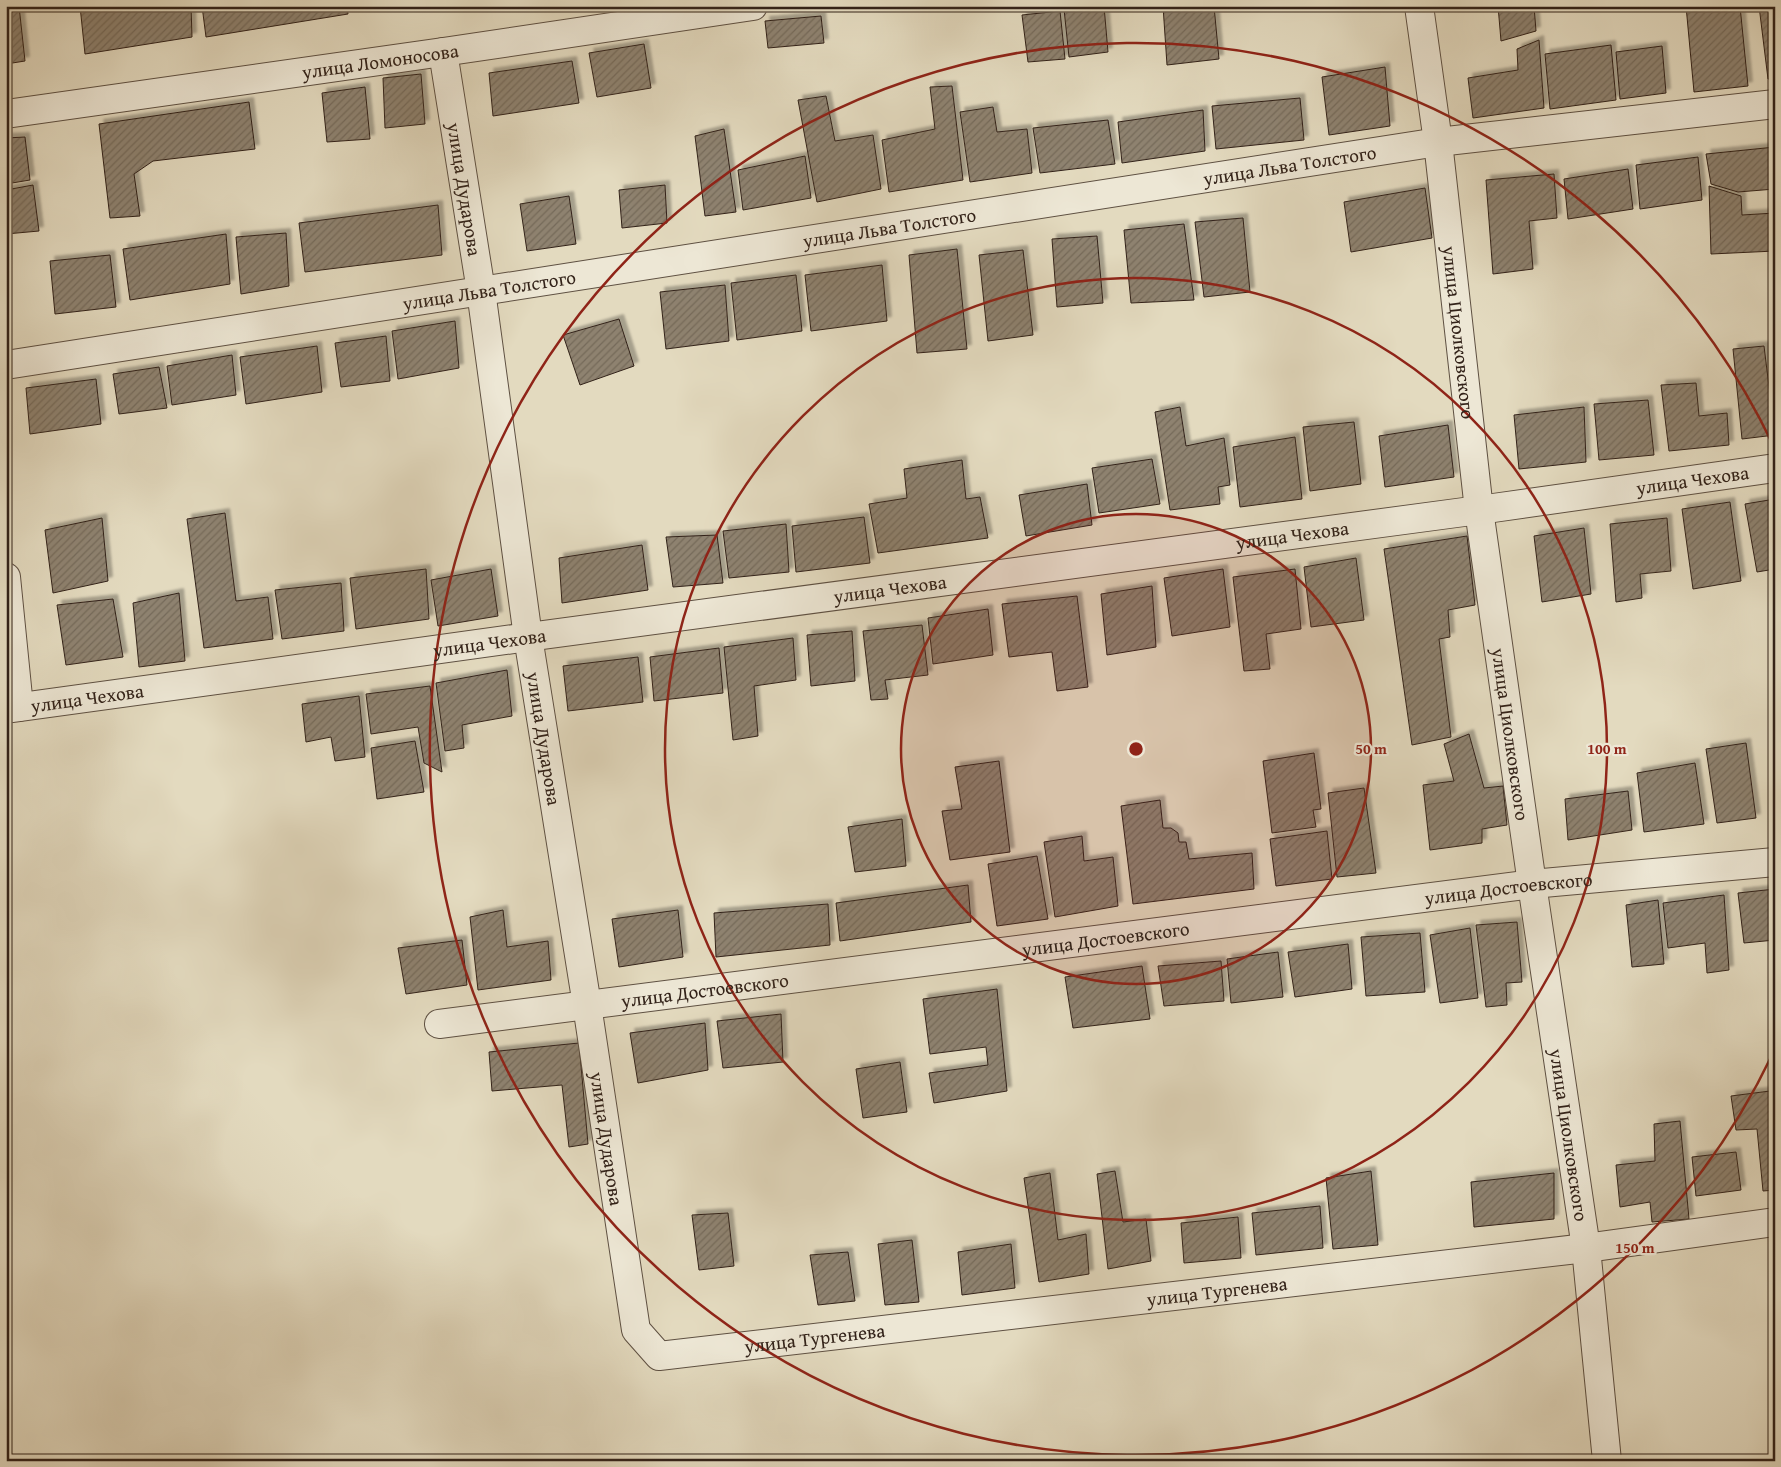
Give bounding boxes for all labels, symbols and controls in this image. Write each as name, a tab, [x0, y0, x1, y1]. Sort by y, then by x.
street label: улица Ломоносова	[299, 36, 460, 86]
street label: улица Дударова	[440, 119, 489, 258]
street label: улица Льва Толстого	[1200, 138, 1378, 193]
street label: улица Льва Толстого	[800, 200, 978, 255]
street label: улица Циолковского	[1436, 243, 1483, 421]
street label: улица Льва Толстого	[400, 262, 578, 317]
street label: улица Чехова	[1633, 458, 1751, 502]
street label: улица Чехова	[1233, 514, 1351, 556]
street label: улица Чехова	[831, 567, 948, 610]
street label: улица Чехова	[430, 621, 548, 664]
street label: улица Циолковского	[1485, 645, 1537, 822]
street label: улица Дударова	[520, 669, 569, 807]
street label: улица Чехова	[28, 676, 145, 720]
text: 50 m	[1355, 738, 1387, 759]
text: 100 m	[1587, 738, 1627, 759]
centre of rings	[1127, 740, 1145, 758]
street label: улица Достоевского	[1422, 865, 1593, 912]
street label: улица Достоевского	[1019, 914, 1191, 963]
street label: улица Достоевского	[618, 965, 790, 1015]
street label: улица Циолковского	[1542, 1046, 1596, 1223]
street label: улица Дударова	[583, 1069, 631, 1207]
text: 150 m	[1615, 1237, 1655, 1258]
street label: улица Тургенева	[1144, 1269, 1289, 1313]
street label: улица Тургенева	[742, 1316, 887, 1360]

